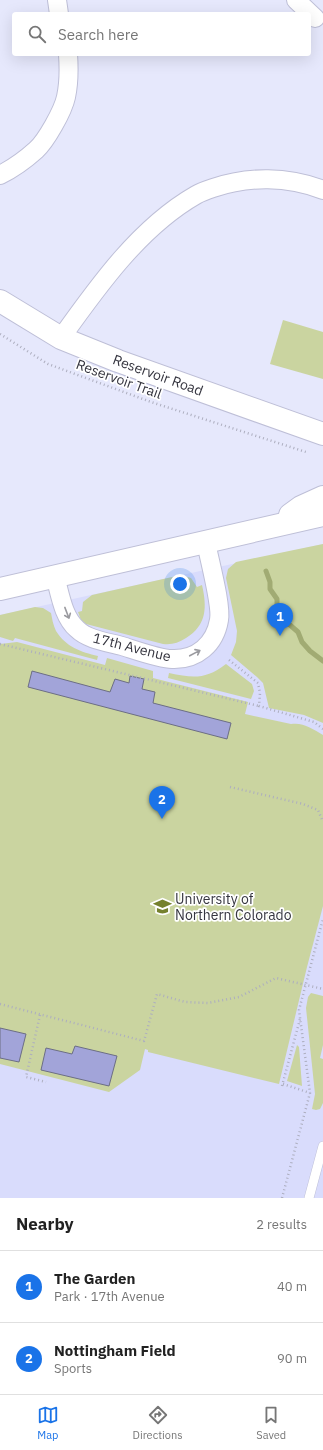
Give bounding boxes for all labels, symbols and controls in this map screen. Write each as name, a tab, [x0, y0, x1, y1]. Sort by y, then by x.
search box	[12, 12, 311, 56]
icon: search	[26, 23, 48, 45]
text: Search here	[58, 25, 138, 44]
street label: Reservoir Road	[110, 350, 206, 400]
street label: Reservoir Trail	[74, 355, 165, 403]
your location	[170, 574, 190, 594]
pin: 1	[267, 603, 293, 636]
one-way arrow	[63, 607, 71, 619]
street label: 17th Avenue	[91, 629, 173, 665]
one-way arrow	[189, 649, 201, 657]
pin: 2	[149, 786, 175, 819]
place label: University of Northern Colorado	[175, 890, 292, 924]
school or university icon: University of Northern Colorado	[152, 897, 172, 917]
text: Nearby	[16, 1213, 74, 1235]
text: 2 results	[256, 1216, 307, 1233]
text: The Garden	[54, 1269, 135, 1288]
text: 1	[25, 1278, 33, 1295]
text: 40 m	[277, 1278, 307, 1295]
text: Park · 17th Avenue	[54, 1288, 165, 1305]
text: Nottingham Field	[54, 1341, 176, 1360]
text: 2	[25, 1350, 33, 1367]
text: 90 m	[277, 1350, 307, 1367]
text: Sports	[54, 1360, 92, 1377]
tab: Map	[37, 1404, 59, 1442]
tab: Directions	[133, 1404, 183, 1442]
tab: Saved	[256, 1404, 286, 1442]

